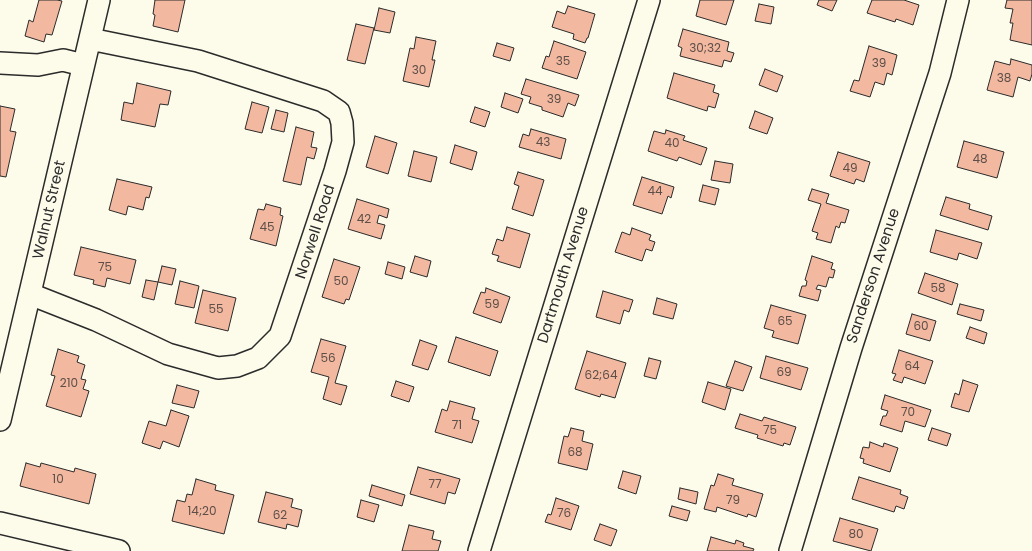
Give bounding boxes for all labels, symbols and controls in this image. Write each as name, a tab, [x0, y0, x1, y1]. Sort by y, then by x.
house number: 30;32	[689, 42, 721, 56]
house number: 35	[556, 55, 570, 69]
house number: 39	[872, 57, 886, 71]
house number: 30	[412, 64, 426, 78]
house number: 38	[997, 72, 1011, 86]
house number: 39	[547, 93, 561, 107]
house number: 43	[536, 136, 550, 150]
house number: 40	[664, 137, 680, 151]
house number: 48	[972, 153, 988, 167]
street label: Walnut Street	[30, 159, 70, 261]
house number: 49	[842, 162, 858, 176]
street label: Norwell Road	[292, 183, 340, 281]
house number: 44	[647, 185, 663, 199]
street label: Dartmouth Avenue	[535, 205, 593, 345]
street label: Sanderson Avenue	[844, 206, 904, 346]
house number: 42	[357, 213, 371, 227]
house number: 45	[259, 221, 275, 235]
house number: 75	[98, 261, 112, 275]
house number: 50	[333, 275, 349, 289]
house number: 58	[930, 282, 946, 296]
house number: 59	[484, 298, 500, 312]
house number: 55	[208, 303, 224, 317]
house number: 65	[777, 315, 793, 329]
house number: 60	[913, 320, 929, 334]
house number: 56	[320, 352, 336, 366]
house number: 64	[904, 360, 920, 374]
house number: 69	[776, 366, 792, 380]
house number: 62;64	[585, 369, 617, 383]
house number: 210	[60, 377, 78, 391]
house number: 70	[901, 406, 915, 420]
house number: 71	[452, 419, 462, 433]
house number: 75	[763, 424, 777, 438]
house number: 68	[567, 446, 583, 460]
house number: 10	[52, 473, 64, 487]
house number: 77	[428, 478, 442, 492]
house number: 79	[726, 494, 740, 508]
house number: 14;20	[188, 505, 216, 519]
house number: 76	[557, 507, 571, 521]
house number: 62	[273, 509, 287, 523]
house number: 80	[848, 528, 864, 542]

